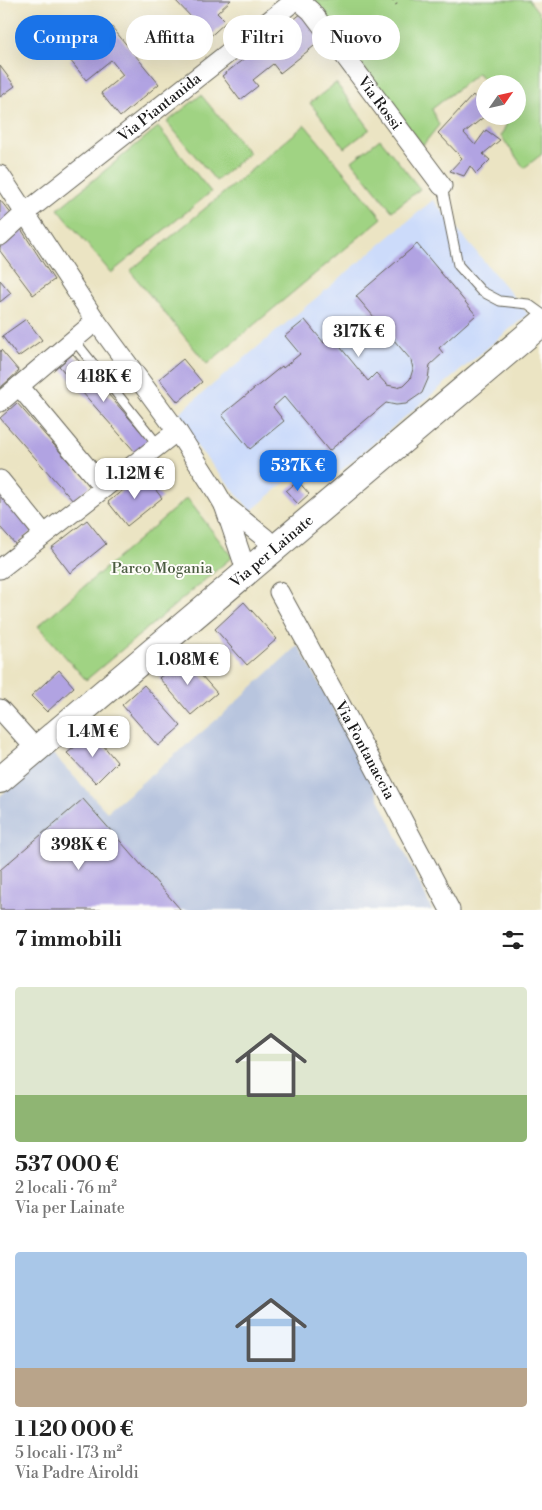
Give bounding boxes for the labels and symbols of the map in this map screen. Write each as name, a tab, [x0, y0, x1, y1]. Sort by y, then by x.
street label: Via Piantanida	[114, 69, 205, 147]
street label: Via Rossi	[353, 72, 406, 134]
north arrow	[476, 75, 526, 125]
pin: 317K €	[318, 316, 400, 358]
pin: 418K €	[63, 360, 145, 403]
pin: 537K €	[257, 450, 339, 492]
pin: 1.12M €	[89, 458, 181, 500]
street label: Via per Lainate	[225, 511, 317, 593]
park label: Parco Mogania	[112, 559, 213, 578]
pin: 1.08M €	[142, 644, 234, 686]
street label: Via Fontanaccia	[330, 697, 399, 803]
pin: 1.4M €	[52, 716, 134, 758]
pin: 398K €	[38, 828, 120, 871]

